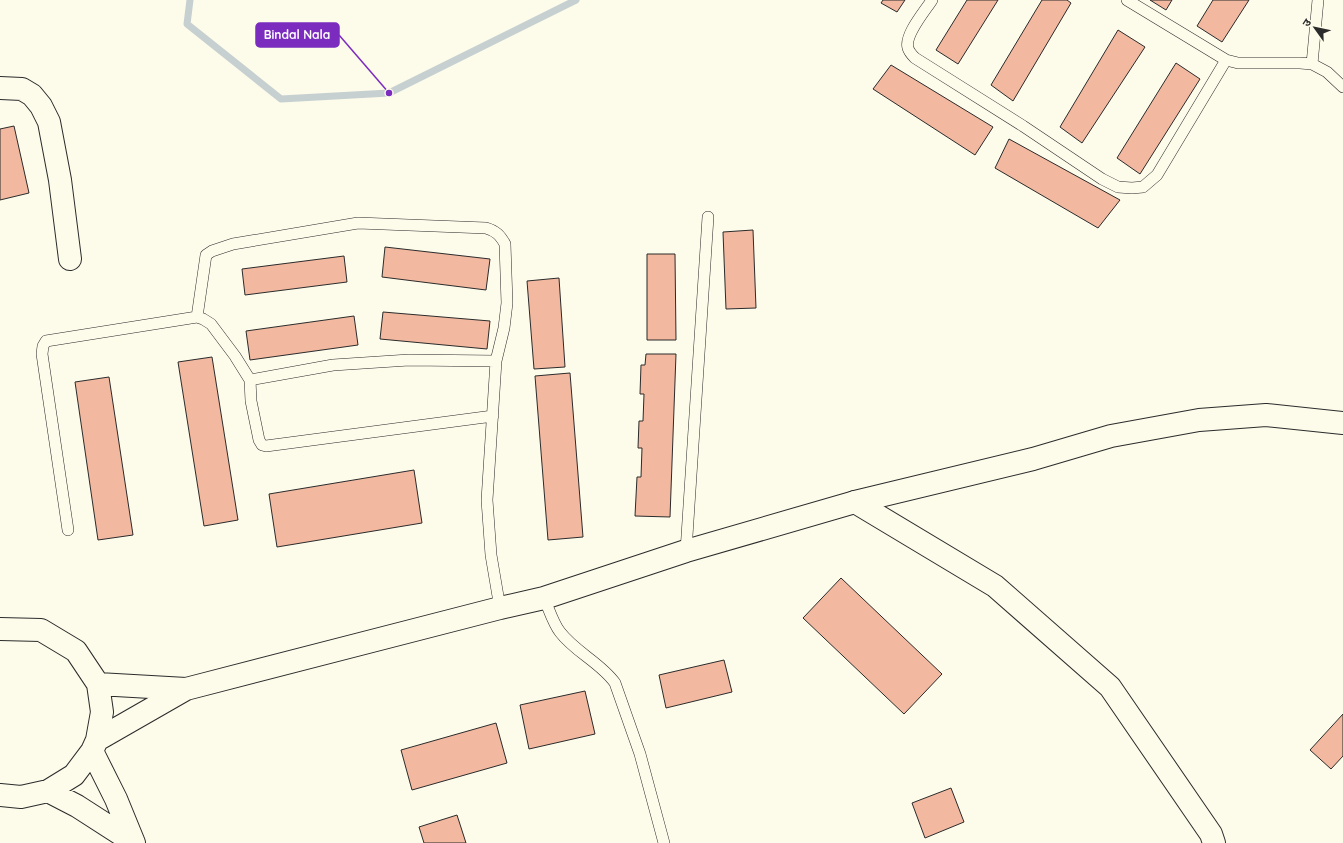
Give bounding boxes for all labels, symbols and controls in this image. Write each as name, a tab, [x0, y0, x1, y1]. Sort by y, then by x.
north arrow	[1295, 8, 1335, 48]
text: उ	[1299, 16, 1315, 29]
callout: Bindal Nala	[256, 23, 339, 47]
text: Bindal Nala	[264, 27, 330, 42]

